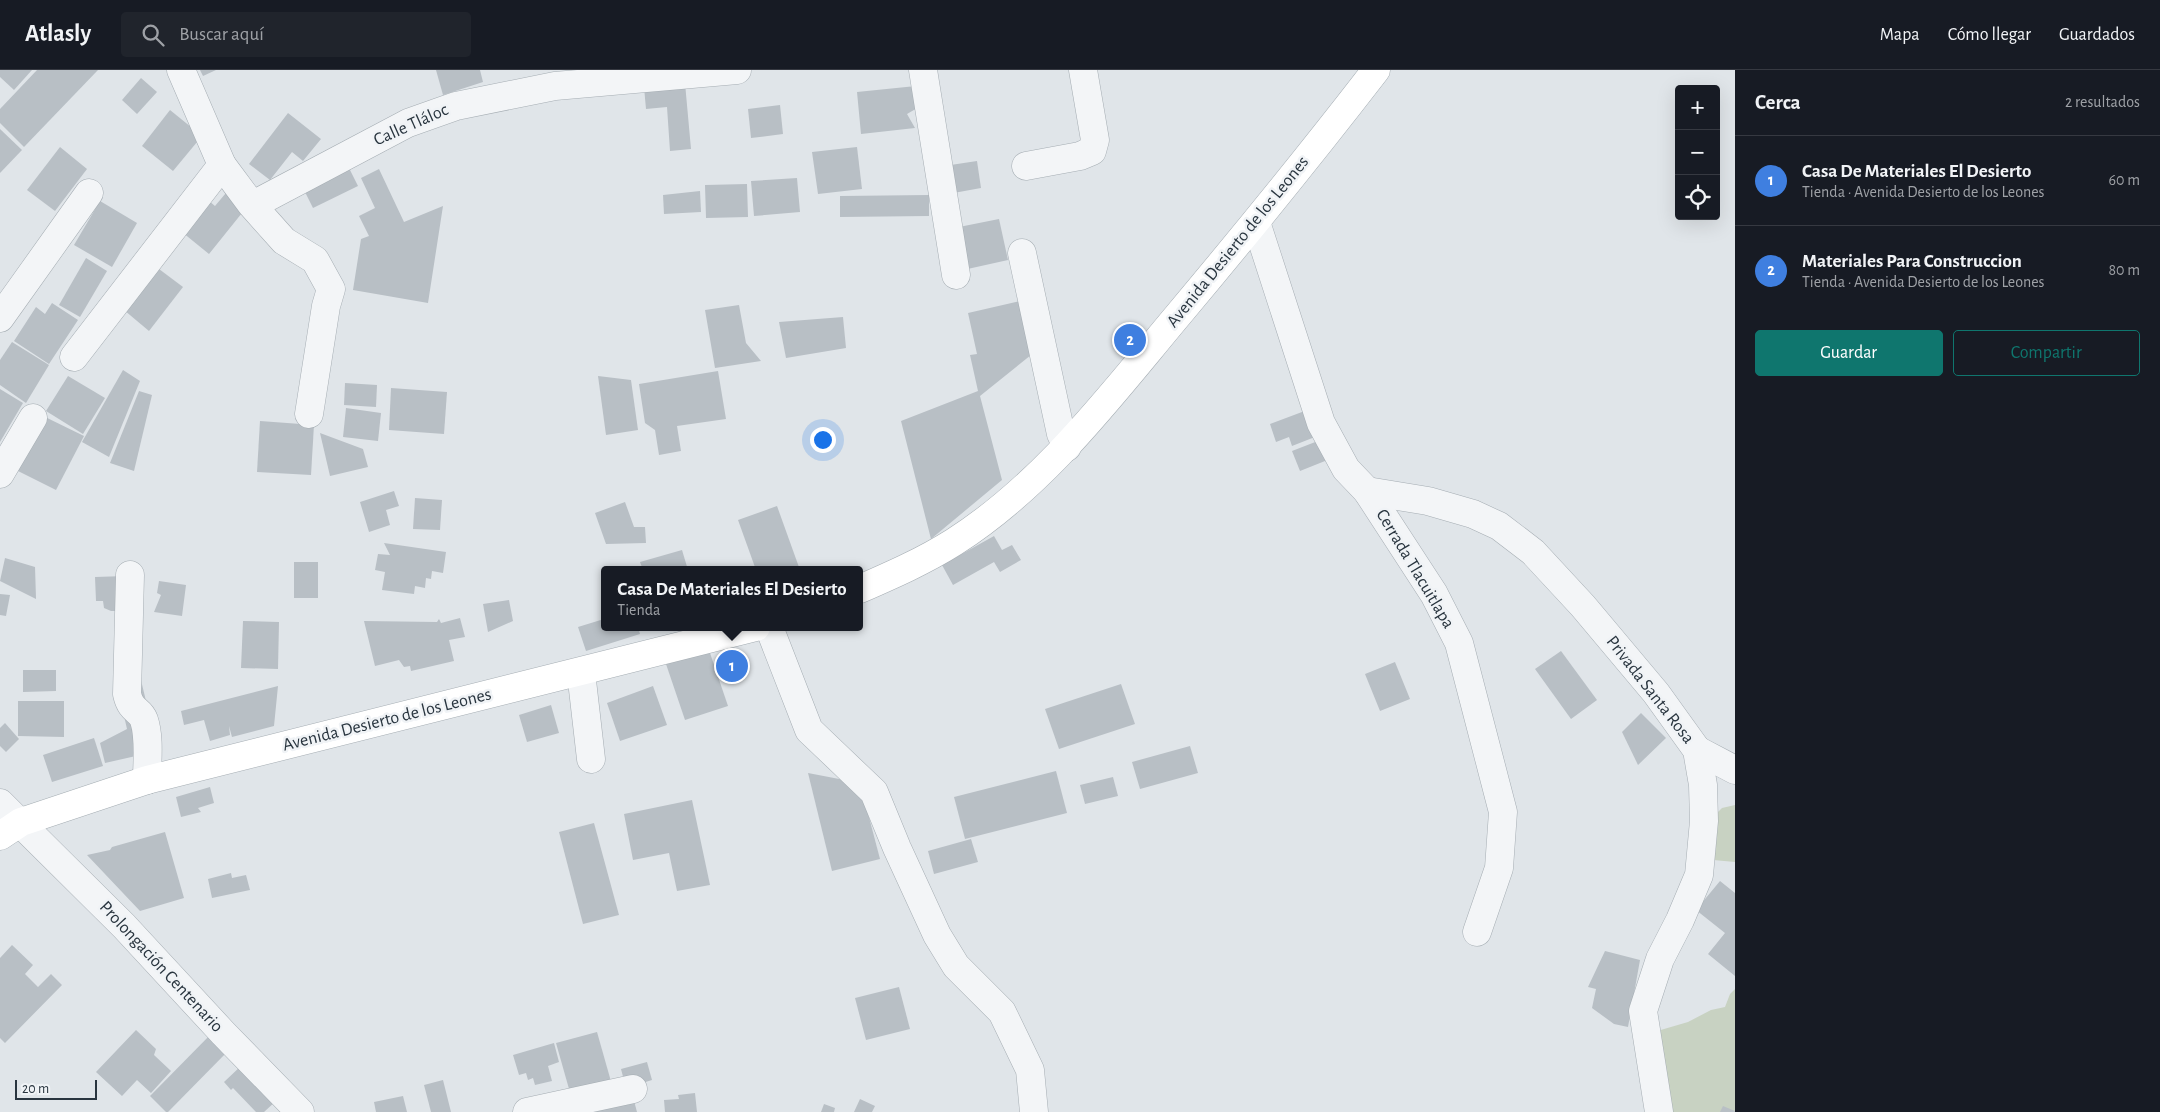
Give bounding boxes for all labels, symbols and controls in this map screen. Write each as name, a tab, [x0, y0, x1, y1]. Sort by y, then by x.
search box	[121, 12, 471, 57]
icon: search	[139, 21, 167, 49]
text: Atlasly	[25, 22, 91, 46]
text: Buscar aquí	[179, 25, 264, 44]
text: Mapa	[1880, 26, 1920, 44]
text: Cómo llegar	[1948, 26, 2031, 44]
text: Guardados	[2059, 26, 2135, 44]
map controls	[1675, 85, 1720, 220]
button: +	[1675, 85, 1720, 130]
text: Cerca	[1755, 92, 1801, 113]
text: 2 resultados	[2065, 94, 2140, 110]
street label: Calle Tláloc	[371, 101, 451, 149]
button: −	[1675, 130, 1720, 175]
street label: Avenida Desierto de los Leones	[1164, 153, 1312, 331]
text: Casa De Materiales El Desierto	[1802, 162, 2031, 181]
text: 1	[1768, 172, 1774, 188]
text: 60 m	[2109, 172, 2140, 188]
button: locate	[1675, 175, 1720, 220]
text: Tienda · Avenida Desierto de los Leones	[1802, 184, 2044, 200]
text: Materiales Para Construccion	[1802, 252, 2022, 271]
text: 2	[1767, 262, 1775, 278]
text: 80 m	[2109, 262, 2140, 278]
text: Tienda · Avenida Desierto de los Leones	[1802, 274, 2044, 290]
pin: 2	[1114, 321, 1146, 359]
button: Guardar	[1755, 330, 1943, 376]
button: Compartir	[1953, 330, 2140, 376]
your location	[810, 427, 836, 453]
street label: Cerrada Tlacuitlapa	[1372, 506, 1458, 632]
popup	[601, 566, 863, 631]
text: Casa De Materiales El Desierto	[617, 580, 847, 599]
text: Tienda	[617, 602, 660, 618]
street label: Privada Santa Rosa	[1603, 633, 1697, 747]
pin: 1	[716, 647, 748, 685]
street label: Avenida Desierto de los Leones	[281, 685, 493, 755]
street label: Prolongación Centenario	[96, 898, 226, 1036]
scale bar	[15, 1077, 98, 1100]
text: 20 m	[22, 1082, 49, 1096]

